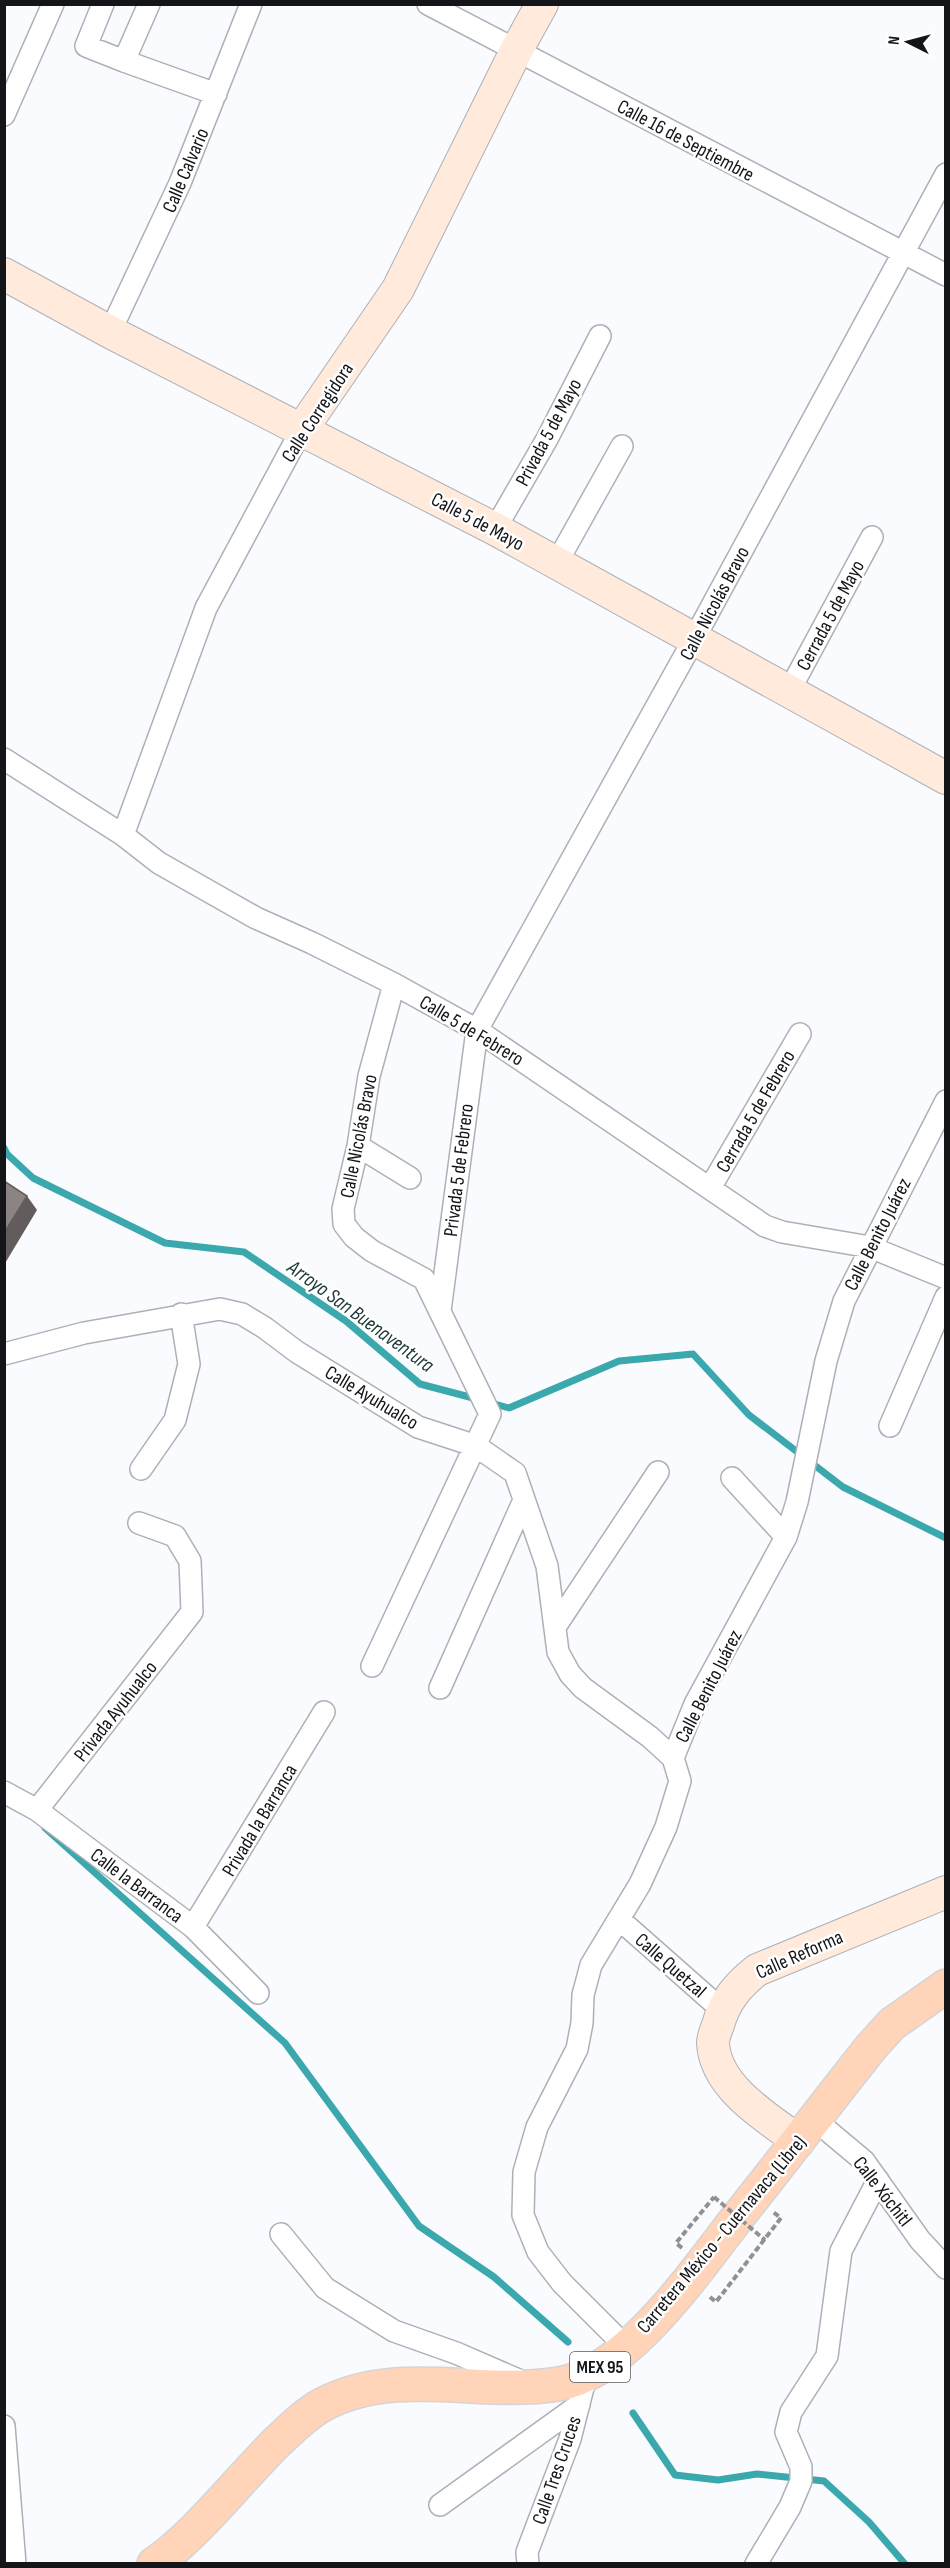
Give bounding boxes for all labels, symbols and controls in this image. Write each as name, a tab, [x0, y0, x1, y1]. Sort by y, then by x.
north arrow	[878, 12, 938, 72]
text: N	[885, 35, 904, 46]
street label: Calle 16 de Septiembre	[613, 95, 758, 187]
street label: Calle Calvario	[157, 125, 214, 216]
street label: Calle Corregidora	[277, 358, 359, 467]
street label: Privada 5 de Mayo	[511, 375, 587, 490]
street label: Calle 5 de Mayo	[427, 487, 528, 556]
street label: Calle Nicolás Bravo	[675, 542, 755, 664]
street label: Cerrada 5 de Mayo	[792, 556, 870, 675]
street label: Calle 5 de Febrero	[415, 990, 528, 1071]
street label: Cerrada 5 de Febrero	[711, 1046, 801, 1177]
street label: Calle Nicolás Bravo	[335, 1072, 383, 1200]
street label: Privada 5 de Febrero	[439, 1102, 479, 1238]
street label: Calle Benito Juárez	[839, 1174, 917, 1295]
water label: Arroyo San Buenaventura	[282, 1254, 439, 1378]
street label: Calle Ayuhualco	[320, 1361, 423, 1435]
street label: Calle Benito Juárez	[670, 1626, 748, 1747]
street label: Privada Ayuhualco	[69, 1656, 163, 1767]
street label: Privada la Barranca	[217, 1760, 303, 1881]
street label: Calle la Barranca	[85, 1843, 187, 1928]
street label: Calle Reforma	[752, 1925, 847, 1985]
street label: Calle Quetzal	[630, 1928, 711, 2003]
street label: Carretera México - Cuernavaca (Libre)	[632, 2131, 811, 2338]
street label: Calle Xóchitl	[847, 2152, 917, 2231]
road number: MEX 95	[570, 2352, 630, 2382]
street label: Calle Tres Cruces	[527, 2413, 587, 2528]

